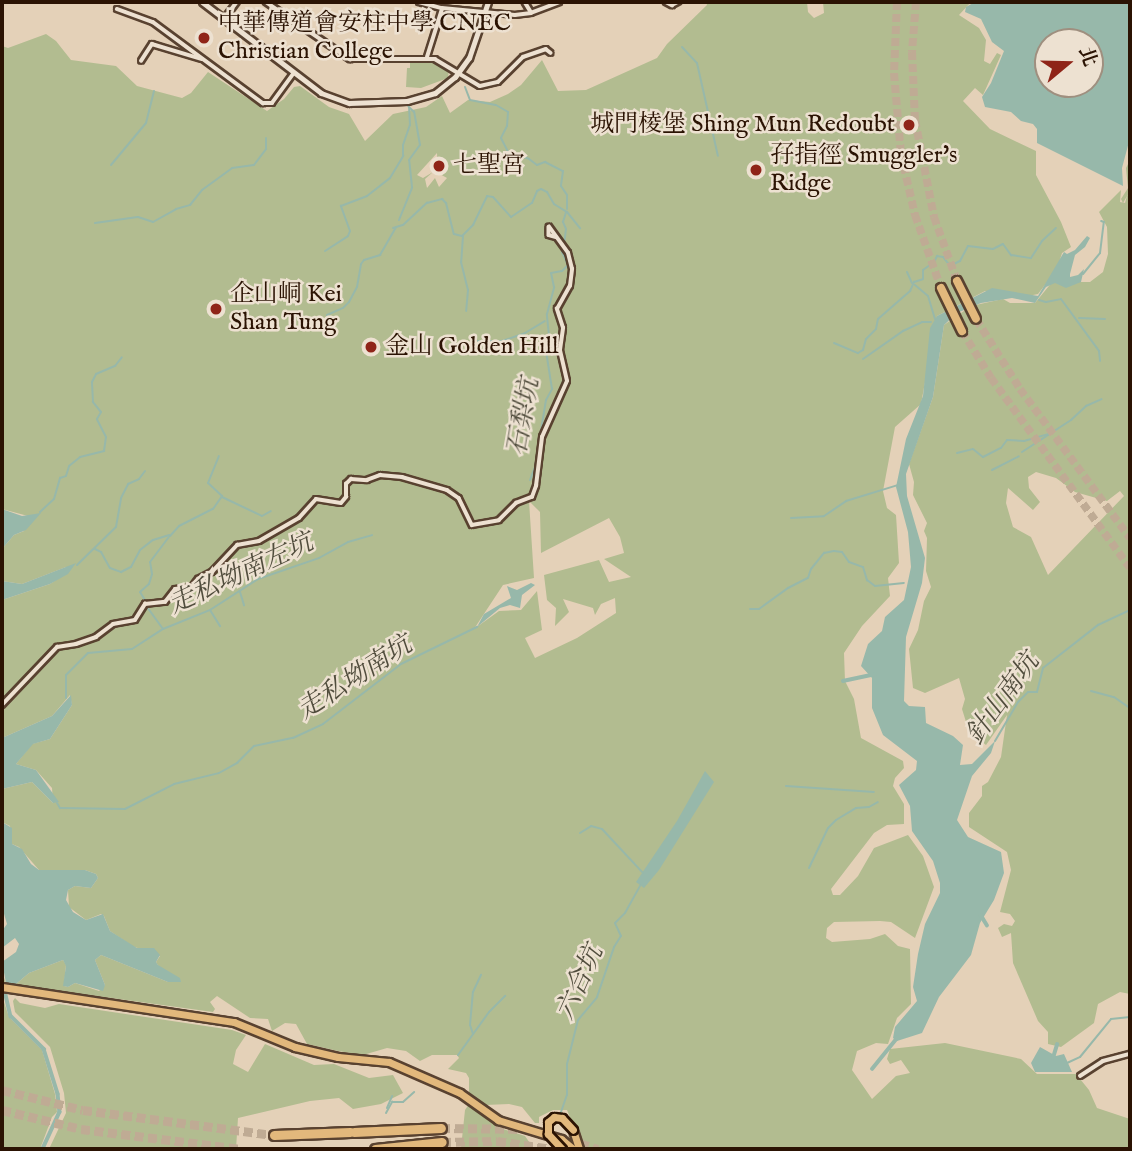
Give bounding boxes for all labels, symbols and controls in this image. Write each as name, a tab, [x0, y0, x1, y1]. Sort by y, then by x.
place label: 中華傳道會安柱中學 CNEC Christian College	[218, 10, 511, 66]
north arrow	[1034, 28, 1104, 98]
marker: 中華傳道會安柱中學 CNEC Christian College	[196, 30, 212, 46]
text: 北	[1073, 44, 1101, 70]
place label: 城門棱堡 Shing Mun Redoubt	[590, 111, 895, 139]
marker: 城門棱堡 Shing Mun Redoubt	[901, 117, 917, 133]
place label: 孖指徑 Smuggler's Ridge	[770, 142, 958, 198]
place label: 七聖宮	[453, 152, 525, 180]
marker: 七聖宮	[431, 158, 447, 174]
marker: 孖指徑 Smuggler's Ridge	[748, 162, 764, 178]
place label: 企山峒 Kei Shan Tung	[230, 281, 342, 337]
marker: 企山峒 Kei Shan Tung	[208, 301, 224, 317]
place label: 金山 Golden Hill	[385, 333, 559, 361]
marker: 金山 Golden Hill	[363, 339, 379, 355]
water label: 石梨坑	[502, 376, 546, 458]
water label: 走私坳南左坑	[164, 527, 318, 621]
water label: 走私坳南坑	[292, 630, 418, 726]
water label: 針山南坑	[960, 648, 1046, 750]
water label: 六合坑	[550, 941, 610, 1025]

